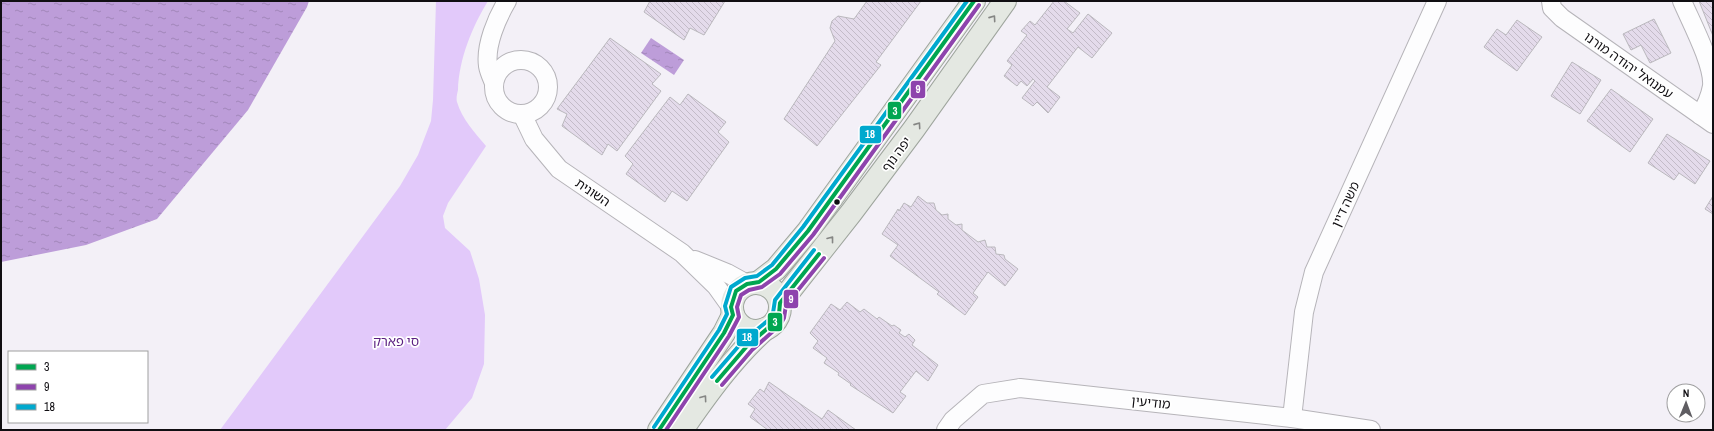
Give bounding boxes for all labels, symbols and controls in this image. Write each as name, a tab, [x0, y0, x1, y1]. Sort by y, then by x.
one-way arrow	[988, 16, 995, 23]
street label: עמנואל יהודה מורנו	[1581, 28, 1677, 103]
line badge: 9	[910, 80, 926, 99]
text: 9	[915, 82, 921, 96]
line badge: 3	[887, 101, 902, 120]
text: 3	[892, 104, 898, 118]
one-way arrow	[913, 122, 920, 129]
line badge: 18	[859, 125, 882, 144]
text: 18	[865, 127, 875, 141]
street label: יפה נוף	[878, 133, 915, 175]
street label: השונית	[572, 175, 614, 210]
street label: משה דיין	[1328, 178, 1364, 230]
unlabelled marker	[832, 197, 842, 207]
one-way arrow	[826, 237, 833, 244]
line badge: 9	[783, 289, 799, 309]
text: 9	[788, 292, 794, 306]
line badge: 3	[767, 312, 783, 332]
text: 3	[772, 315, 778, 329]
line badge: 18	[736, 328, 759, 347]
text: 18	[742, 330, 752, 344]
park label: סי פארק	[373, 333, 419, 350]
legend	[8, 351, 148, 423]
text: 3	[44, 359, 49, 375]
text: 9	[44, 379, 49, 395]
north arrow	[1666, 383, 1706, 423]
text: N	[1683, 386, 1690, 400]
street label: מודיעין	[1131, 392, 1172, 413]
one-way arrow	[699, 396, 706, 403]
text: 18	[44, 399, 55, 415]

